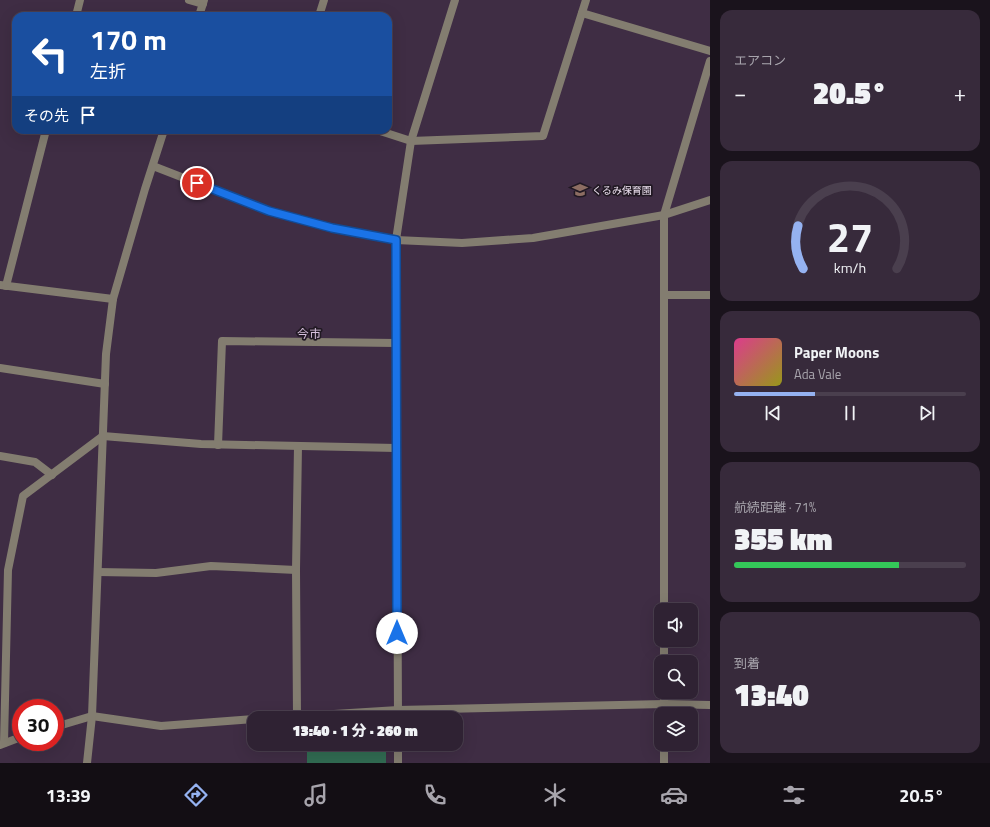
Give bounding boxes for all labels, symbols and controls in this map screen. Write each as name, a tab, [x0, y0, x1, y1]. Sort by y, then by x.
text: 170 m	[90, 18, 167, 61]
icon: left	[24, 28, 76, 80]
text: エアコン	[734, 50, 786, 70]
text: 左折	[90, 58, 126, 85]
text: 20.5°	[813, 70, 887, 116]
text: −	[734, 76, 746, 110]
text: +	[954, 76, 966, 110]
text: その先	[24, 104, 69, 127]
icon: arrive	[77, 104, 99, 126]
pin	[180, 166, 214, 200]
icon: arrive	[186, 172, 208, 194]
school or university icon: くるみ保育園	[571, 181, 589, 199]
place label: くるみ保育園	[592, 183, 652, 198]
text: 27	[827, 205, 873, 268]
text: km/h	[834, 256, 866, 278]
district label: 今市	[297, 324, 321, 343]
text: Paper Moons	[794, 341, 879, 364]
text: Ada Vale	[794, 364, 841, 384]
icon: previous	[762, 402, 784, 424]
icon: pause	[839, 402, 861, 424]
icon: next	[916, 402, 938, 424]
text: 航続距離 · 71%	[734, 497, 816, 517]
text: 355 km	[734, 516, 832, 562]
map controls	[654, 603, 698, 751]
button: sound	[654, 603, 698, 647]
position arrow	[376, 612, 418, 654]
text: 到着	[734, 653, 760, 673]
button: search	[654, 655, 698, 699]
text: 13:40	[734, 672, 809, 718]
speed limit sign: 30	[12, 699, 64, 751]
button: layers	[654, 707, 698, 751]
text: 13:40 · 1 分 · 260 m	[292, 719, 418, 742]
icon: directions	[182, 781, 210, 809]
icon: music	[302, 781, 330, 809]
icon: phone	[421, 781, 449, 809]
icon: climate	[541, 781, 569, 809]
icon: car	[660, 781, 688, 809]
icon: filters	[780, 781, 808, 809]
text: 13:39	[46, 782, 91, 809]
text: 20.5°	[899, 782, 944, 809]

